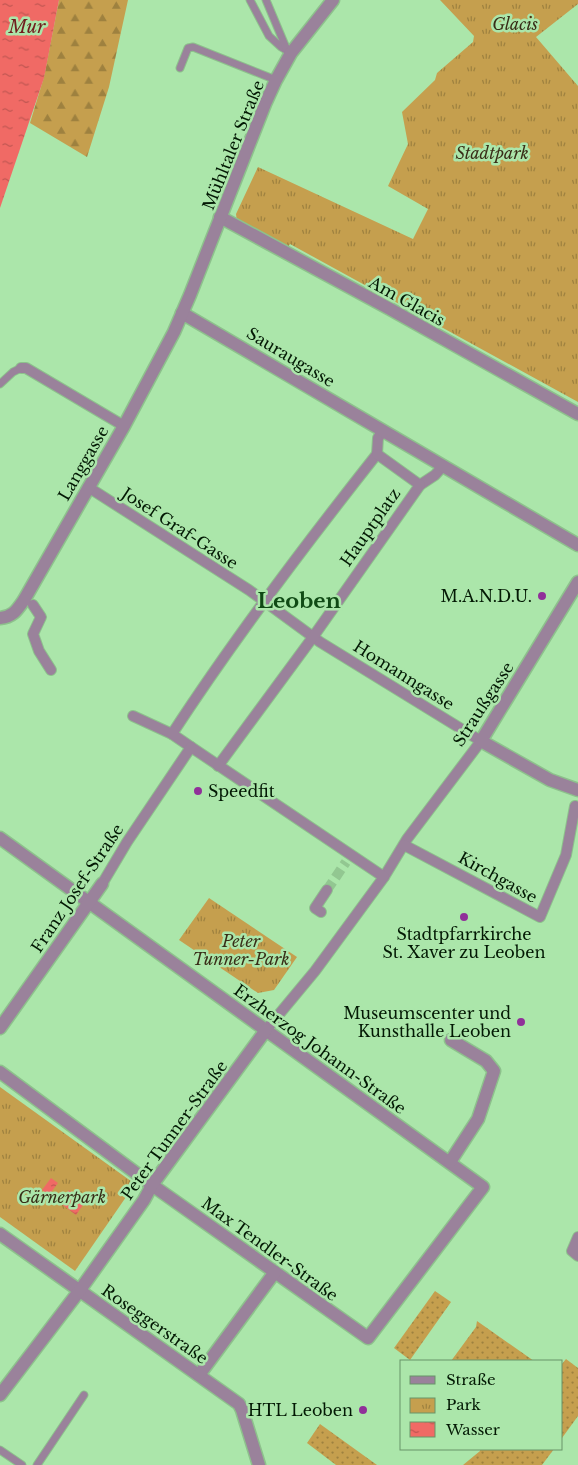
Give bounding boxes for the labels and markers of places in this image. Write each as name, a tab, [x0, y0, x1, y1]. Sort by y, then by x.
place label: M.A.N.D.U.	[441, 586, 532, 606]
marker: M.A.N.D.U.	[536, 590, 548, 602]
place label: Speedfit	[208, 781, 275, 801]
marker: Speedfit	[192, 785, 204, 797]
marker: Stadtpfarrkirche St. Xaver zu Leoben	[458, 911, 470, 923]
place label: Stadtpfarrkirche St. Xaver zu Leoben	[383, 924, 545, 962]
place label: Museumscenter und Kunsthalle Leoben	[343, 1003, 511, 1041]
marker: Museumscenter und Kunsthalle Leoben	[515, 1016, 527, 1028]
place label: HTL Leoben	[248, 1400, 353, 1420]
marker: HTL Leoben	[357, 1404, 369, 1416]

